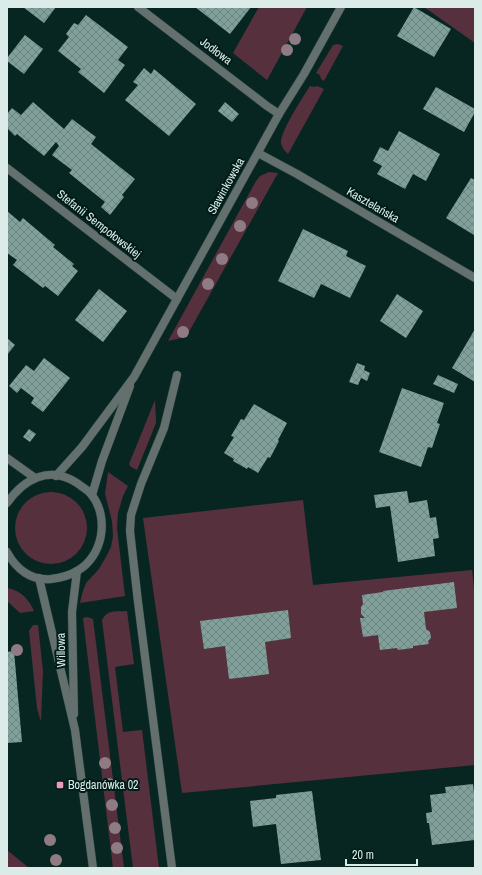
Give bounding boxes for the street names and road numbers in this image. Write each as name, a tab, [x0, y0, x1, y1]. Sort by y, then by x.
street label: Jodłowa	[197, 34, 236, 69]
street label: Sławinkowska	[204, 154, 248, 217]
street label: Kasztelańska	[344, 183, 403, 227]
street label: Stefanii Sempołowskiej	[54, 186, 144, 262]
street label: Willowa	[53, 632, 69, 667]

